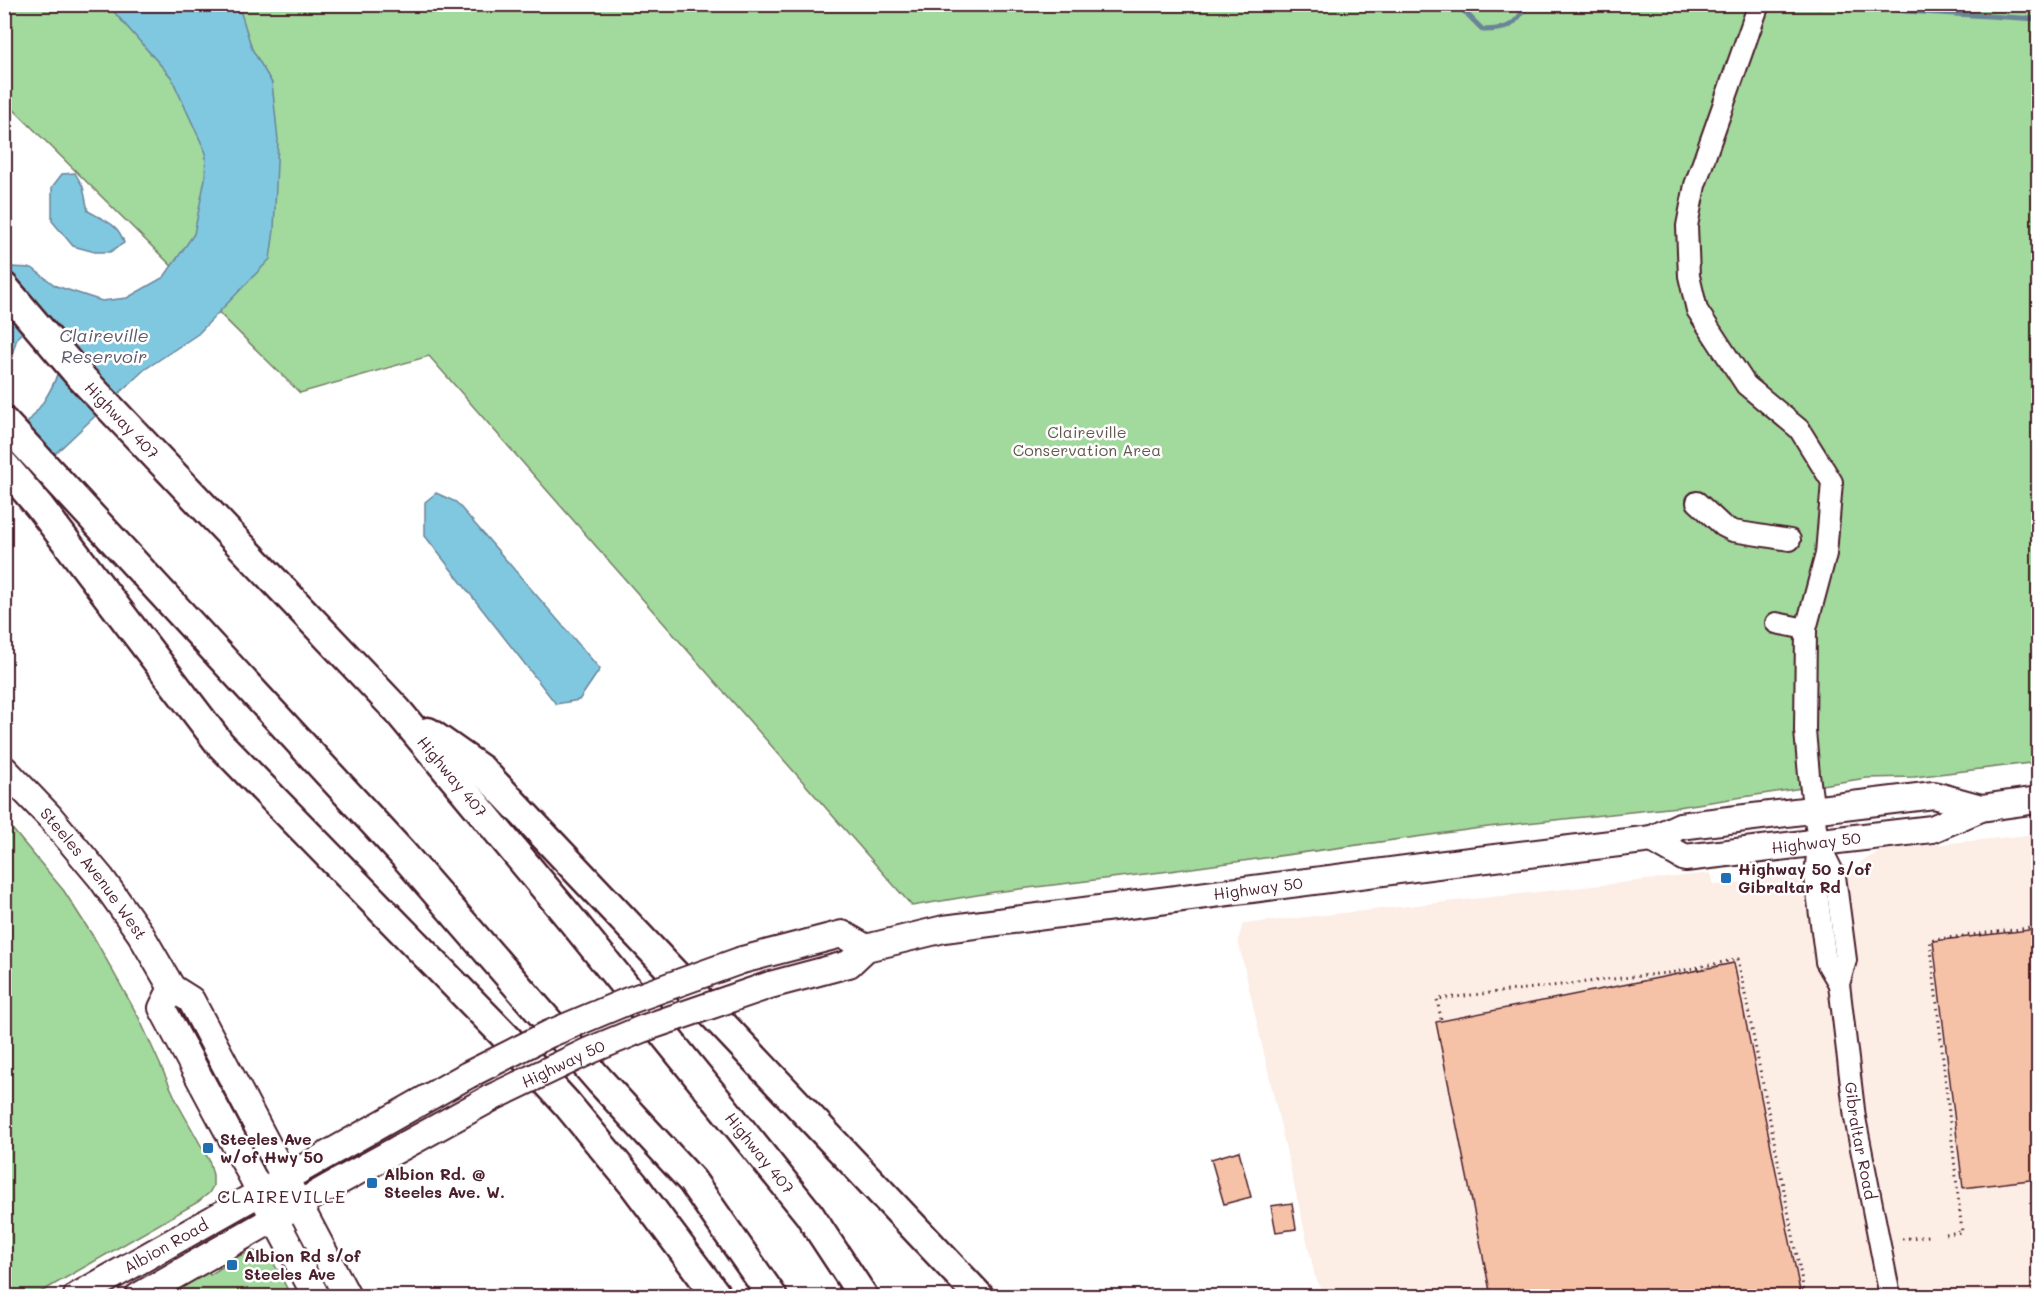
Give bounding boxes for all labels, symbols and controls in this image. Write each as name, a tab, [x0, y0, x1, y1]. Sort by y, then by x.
water label: Claireville Reservoir	[59, 323, 149, 368]
street label: Highway 407	[81, 377, 164, 463]
park label: Claireville Conservation Area	[1013, 421, 1161, 460]
street label: Highway 407	[413, 732, 492, 821]
street label: Steeles Avenue West	[36, 803, 152, 943]
street label: Highway 50	[1770, 826, 1862, 858]
place label: Highway 50 s/of Gibraltar Rd	[1738, 858, 1872, 897]
marker: Highway 50 s/of Gibraltar Rd	[1719, 871, 1733, 885]
street label: Highway 50	[1212, 872, 1304, 904]
street label: Highway 50	[518, 1034, 608, 1092]
street label: Gibraltar Road	[1841, 1081, 1882, 1201]
street label: Highway 407	[721, 1108, 799, 1198]
place label: Steeles Ave w/of Hwy 50	[220, 1128, 323, 1167]
marker: Steeles Ave w/of Hwy 50	[201, 1141, 215, 1155]
place label: Albion Rd. @ Steeles Ave. W.	[384, 1163, 505, 1202]
marker: Albion Rd. @ Steeles Ave. W.	[365, 1176, 379, 1190]
district label: CLAIREVILLE	[217, 1184, 347, 1208]
street label: Albion Road	[120, 1213, 211, 1278]
place label: Albion Rd s/of Steeles Ave	[244, 1245, 362, 1284]
marker: Albion Rd s/of Steeles Ave	[225, 1258, 239, 1272]

